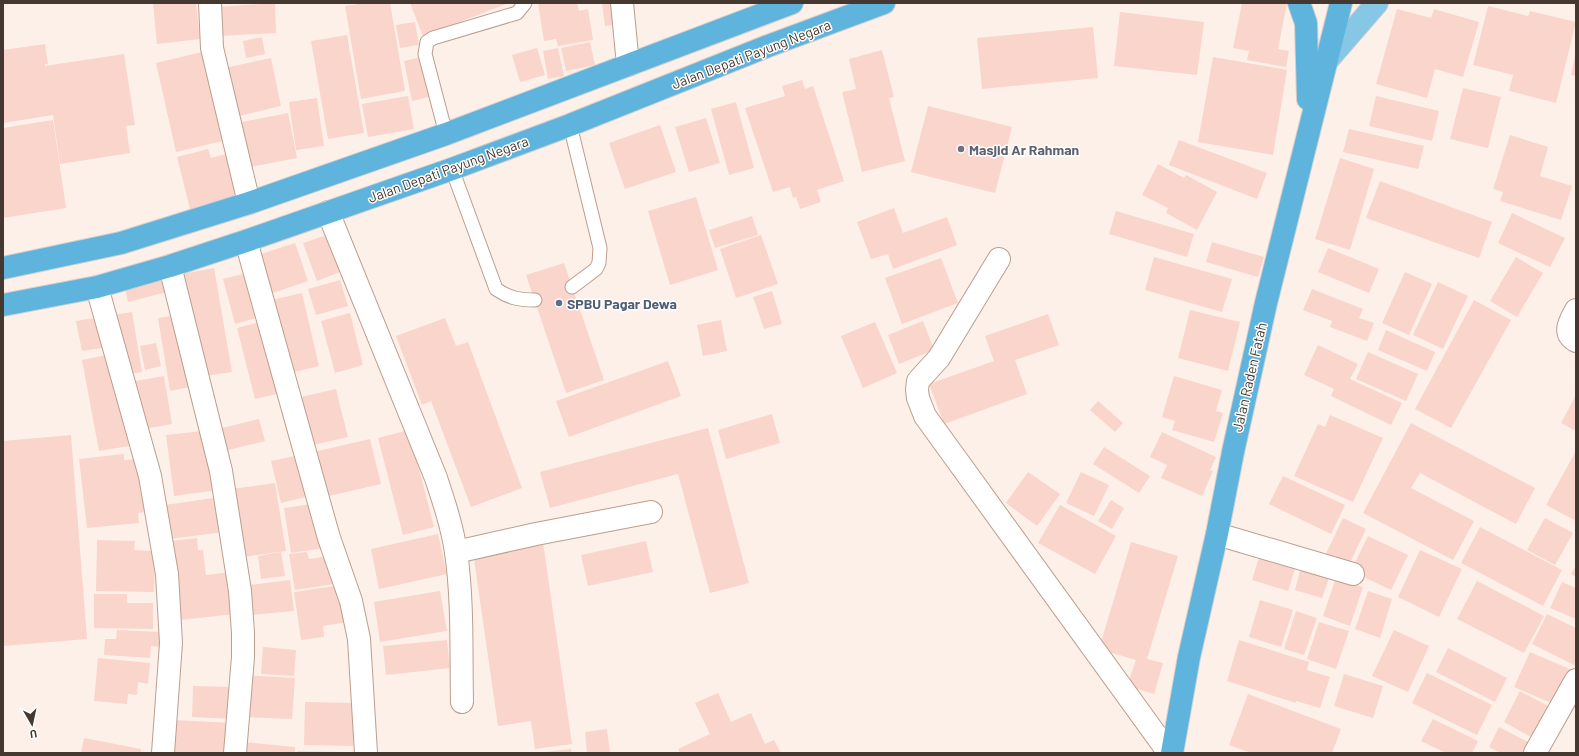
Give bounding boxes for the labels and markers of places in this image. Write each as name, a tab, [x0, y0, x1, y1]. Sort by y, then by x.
place label: Masjid Ar Rahman	[969, 141, 1079, 158]
marker: Masjid Ar Rahman	[956, 144, 966, 154]
place label: SPBU Pagar Dewa	[567, 295, 677, 312]
marker: SPBU Pagar Dewa	[554, 298, 564, 308]

